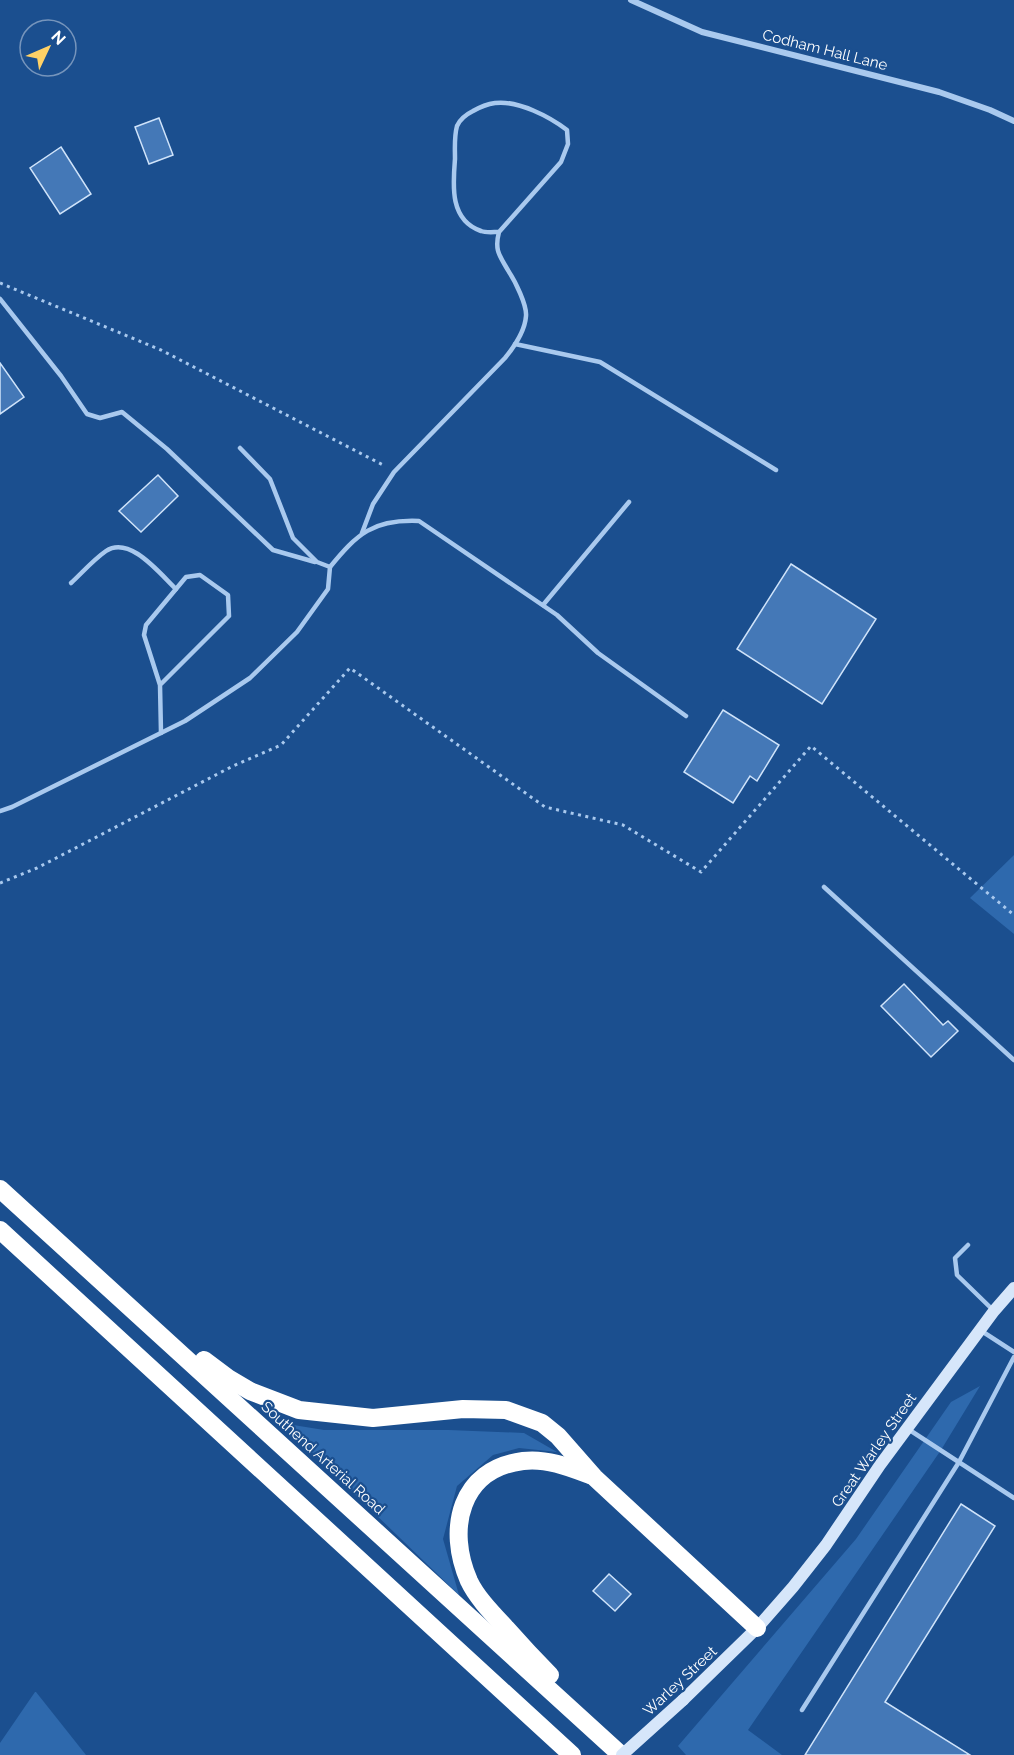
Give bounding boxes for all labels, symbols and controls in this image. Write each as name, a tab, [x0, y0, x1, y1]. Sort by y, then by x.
north arrow	[18, 18, 78, 78]
street label: Codham Hall Lane	[761, 26, 890, 74]
text: N	[47, 27, 70, 49]
street label: Great Warley Street	[828, 1389, 920, 1511]
street label: Southend Arterial Road	[257, 1398, 389, 1518]
street label: Warley Street	[639, 1642, 721, 1720]

